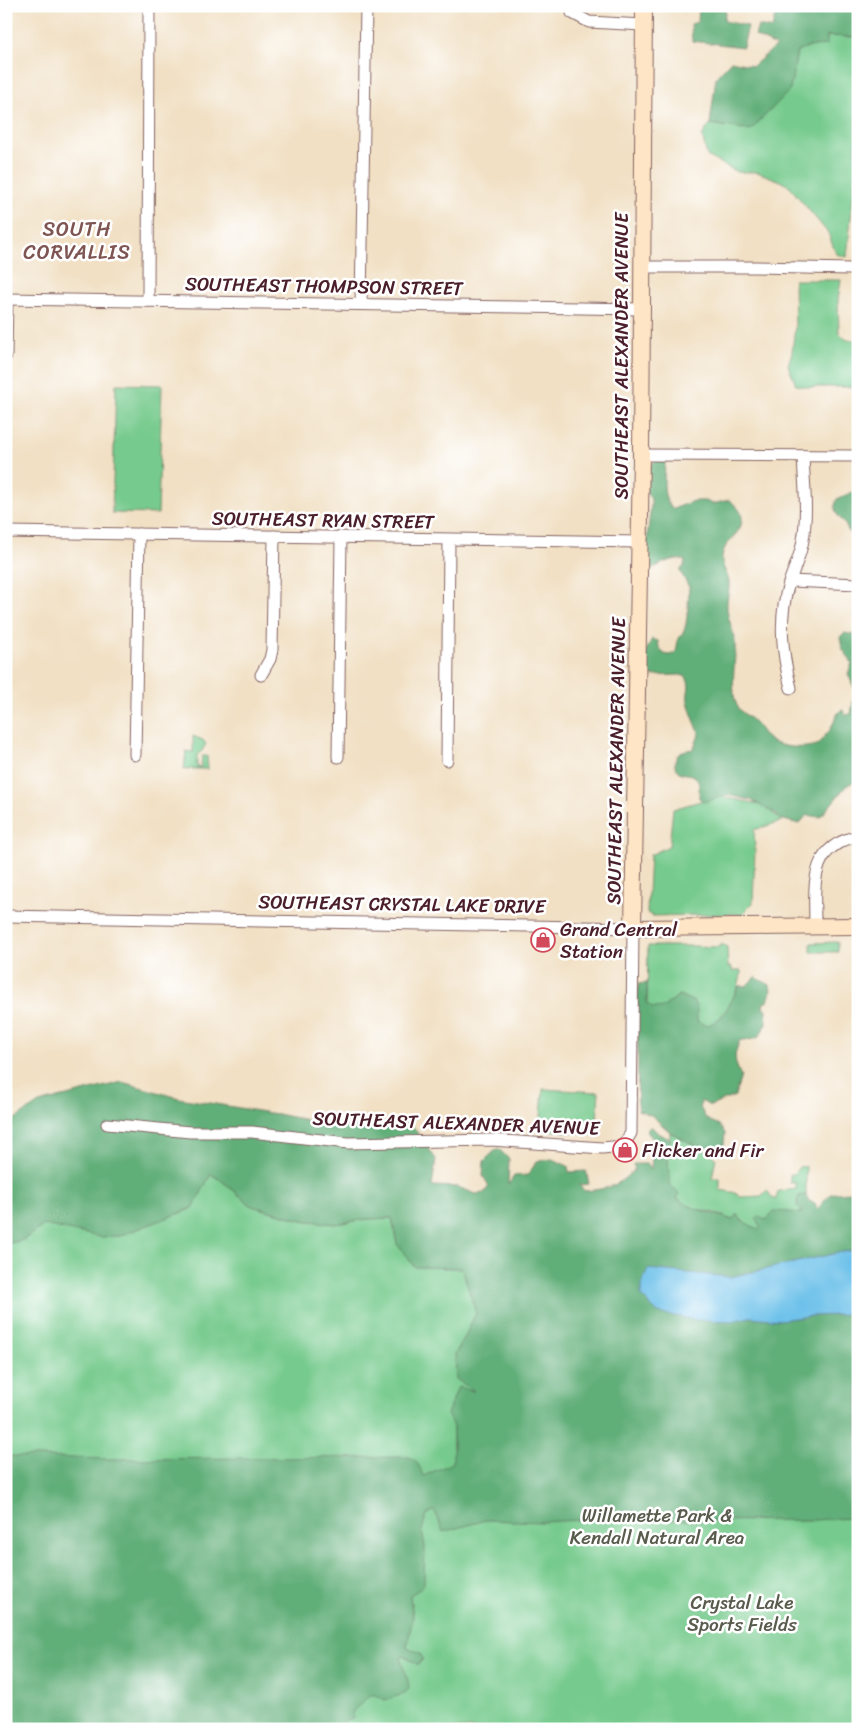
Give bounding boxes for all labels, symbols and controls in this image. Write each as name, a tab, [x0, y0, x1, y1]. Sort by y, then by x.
street label: SOUTHEAST ALEXANDER AVENUE	[605, 211, 638, 500]
district label: SOUTH CORVALLIS	[23, 212, 131, 270]
street label: SOUTHEAST THOMPSON STREET	[185, 267, 465, 305]
street label: SOUTHEAST RYAN STREET	[212, 502, 436, 538]
street label: SOUTHEAST ALEXANDER AVENUE	[597, 616, 635, 905]
street label: SOUTHEAST CRYSTAL LAKE DRIVE	[258, 885, 547, 923]
place label: Grand Central Station	[560, 913, 678, 968]
shop icon: Grand Central Station	[530, 927, 556, 953]
street label: SOUTHEAST ALEXANDER AVENUE	[312, 1101, 602, 1145]
place label: Flicker and Fir	[642, 1134, 764, 1167]
shop icon: Flicker and Fir	[612, 1137, 638, 1163]
park label: Willamette Park & Kendall Natural Area	[570, 1499, 745, 1554]
park label: Crystal Lake Sports Fields	[687, 1586, 797, 1641]

